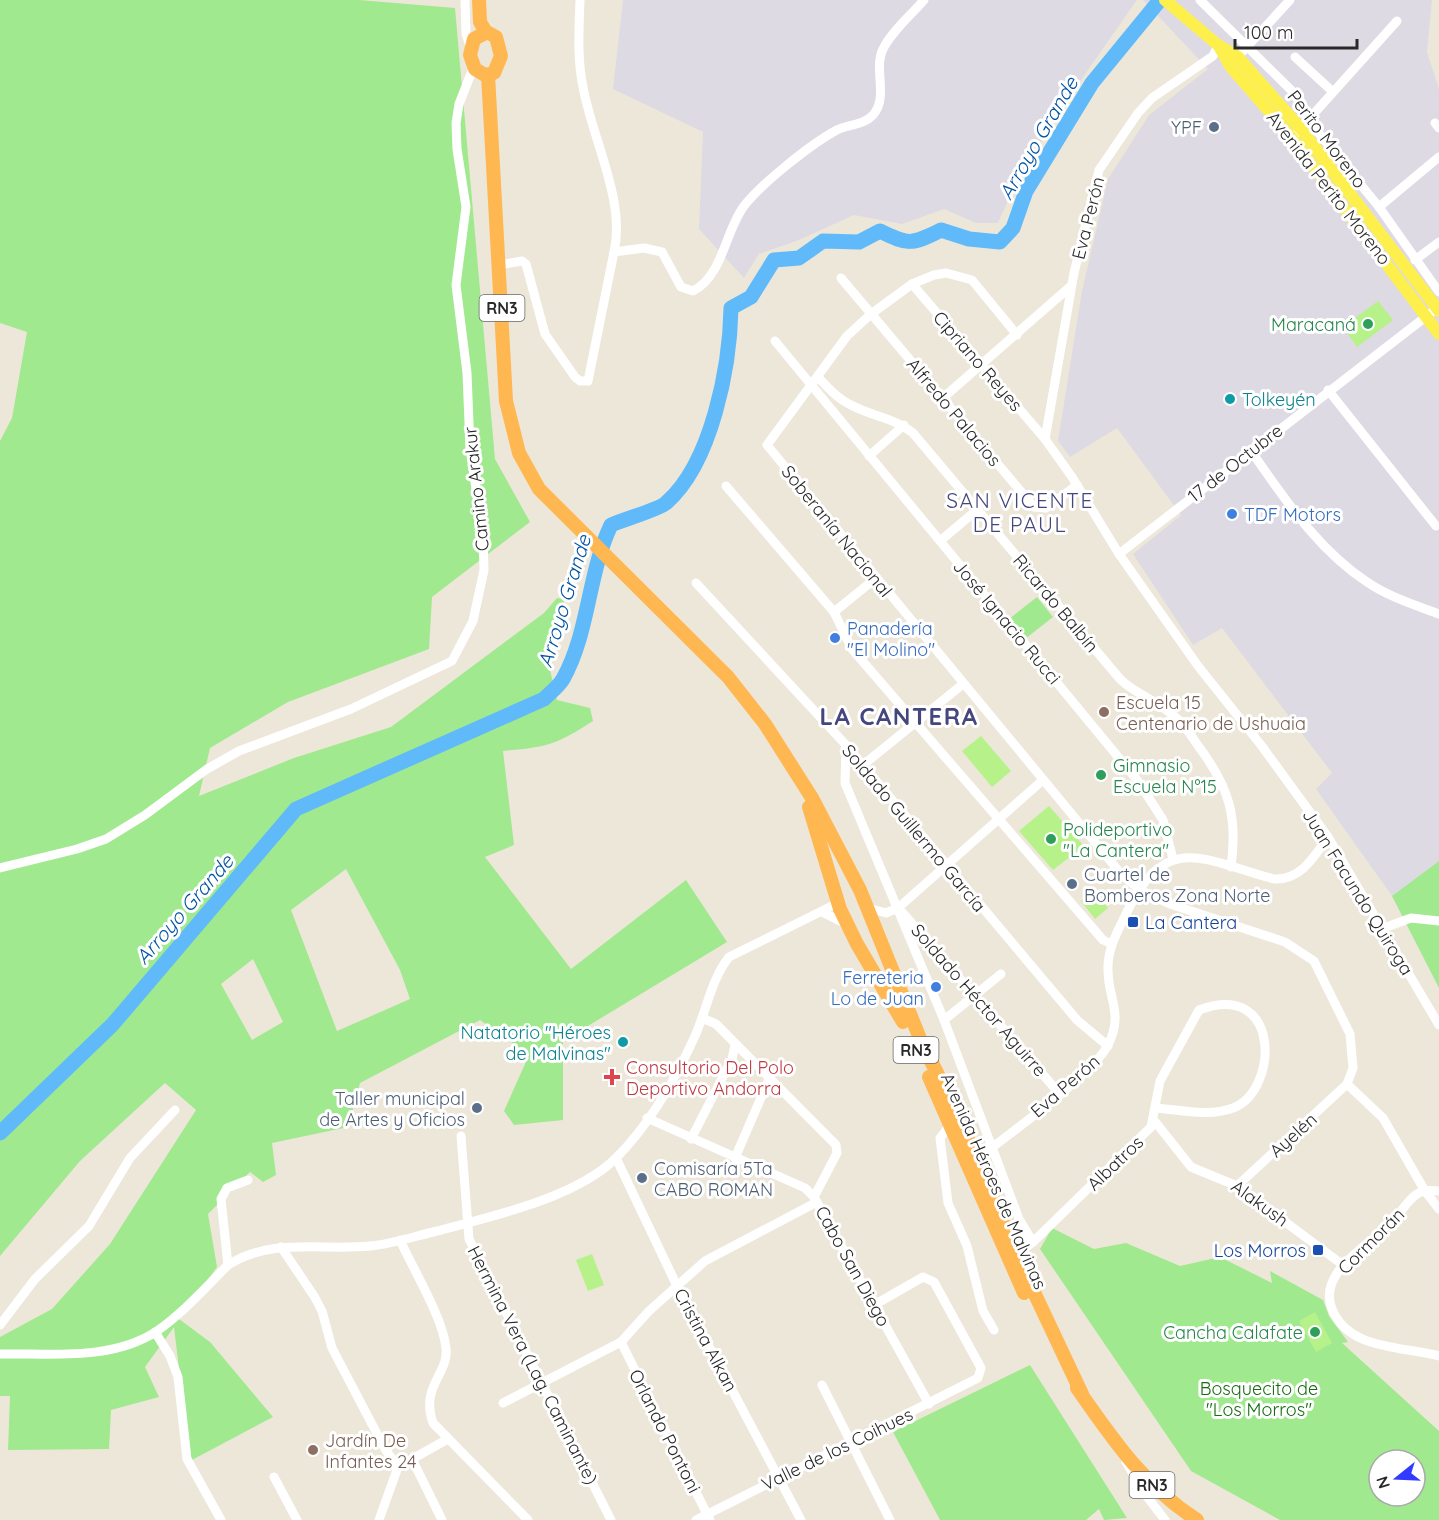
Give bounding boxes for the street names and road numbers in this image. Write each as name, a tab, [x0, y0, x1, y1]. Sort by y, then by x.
street label: Perito Moreno	[1283, 85, 1371, 193]
street label: Avenida Perito Moreno	[1262, 107, 1396, 269]
street label: Eva Perón	[1067, 174, 1109, 262]
road number: RN3	[480, 295, 524, 321]
street label: Cipriano Reyes	[928, 306, 1028, 416]
street label: Alfredo Palacios	[902, 353, 1006, 471]
street label: 17 de Octubre	[1183, 419, 1287, 507]
street label: Camino Arakur	[458, 426, 494, 552]
street label: Soberanía Nacional	[777, 460, 897, 602]
street label: Ricardo Balbín	[1008, 549, 1104, 657]
street label: José Ignacio Rucci	[948, 555, 1066, 689]
street label: Soldado Guillermo García	[837, 739, 991, 917]
street label: Juan Facundo Quiroga	[1297, 805, 1419, 979]
street label: Soldado Héctor Aguirre	[906, 919, 1052, 1081]
road number: RN3	[894, 1037, 938, 1063]
street label: Eva Perón	[1026, 1050, 1104, 1122]
street label: Avenida Héroes de Malvinas	[936, 1069, 1052, 1293]
street label: Ayelén	[1264, 1108, 1322, 1162]
street label: Albatros	[1082, 1131, 1148, 1195]
street label: Alakush	[1227, 1175, 1293, 1231]
street label: Cabo San Diego	[810, 1202, 896, 1330]
street label: Cormorán	[1333, 1203, 1409, 1279]
street label: Hermina Vera (Lag. Caminante)	[463, 1242, 603, 1488]
street label: Cristina Alkan	[669, 1284, 743, 1396]
street label: Orlando Pontoni	[624, 1365, 706, 1497]
street label: Valle de los Coihues	[758, 1402, 916, 1496]
road number: RN3	[1130, 1472, 1174, 1498]

